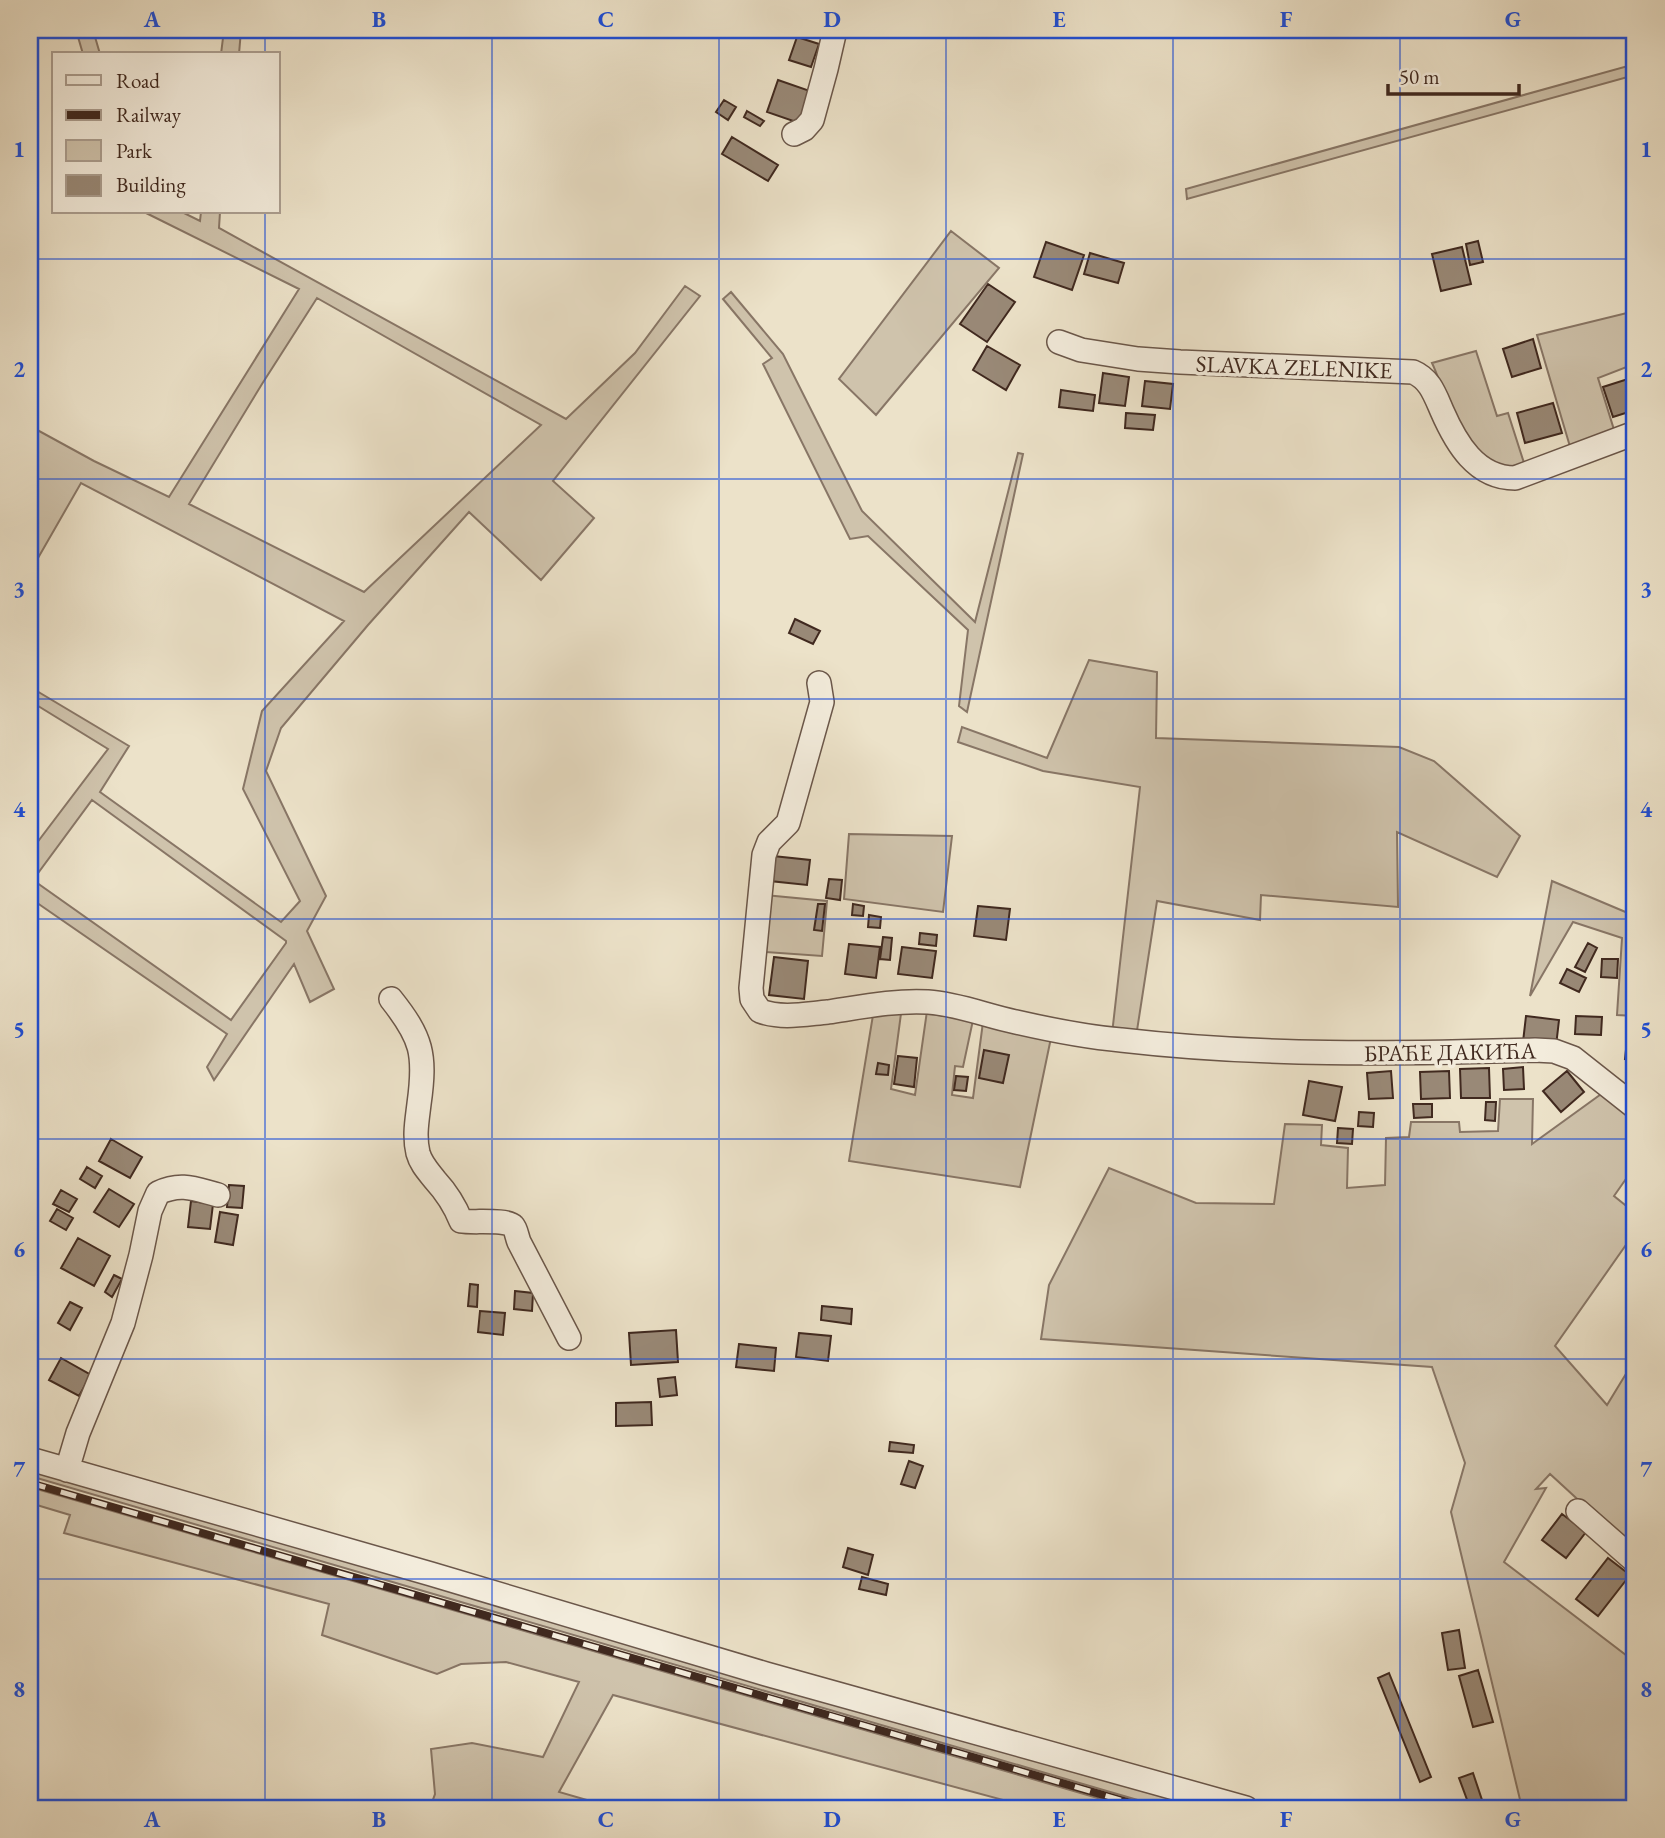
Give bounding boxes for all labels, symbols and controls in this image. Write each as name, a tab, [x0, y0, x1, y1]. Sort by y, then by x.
text: A	[143, 4, 161, 34]
text: B	[372, 4, 386, 34]
text: C	[598, 4, 614, 34]
text: D	[823, 4, 841, 34]
text: E	[1052, 4, 1066, 34]
text: F	[1280, 4, 1293, 34]
text: G	[1505, 4, 1521, 34]
legend	[52, 52, 280, 214]
scale bar	[1388, 52, 1520, 96]
text: 50 m	[1399, 63, 1440, 90]
text: Road	[116, 67, 160, 94]
text: Railway	[116, 101, 182, 128]
text: 1	[13, 134, 25, 164]
text: 1	[1640, 134, 1652, 164]
text: Park	[116, 137, 153, 164]
text: Building	[116, 171, 186, 198]
street label: SLAVKA ZELENIKE	[1195, 349, 1393, 385]
text: 2	[13, 354, 25, 384]
text: 2	[1640, 354, 1652, 384]
text: 3	[13, 574, 25, 604]
text: 3	[1640, 574, 1652, 604]
text: 4	[13, 794, 26, 824]
text: 4	[1640, 794, 1653, 824]
text: 5	[13, 1014, 25, 1044]
text: 5	[1640, 1014, 1652, 1044]
street label: БРАЋЕ ДАКИЋА	[1363, 1035, 1538, 1069]
text: 6	[13, 1234, 25, 1264]
text: 6	[1640, 1234, 1652, 1264]
text: 7	[13, 1454, 26, 1484]
text: 7	[1640, 1454, 1653, 1484]
text: 8	[13, 1674, 25, 1704]
text: 8	[1640, 1674, 1652, 1704]
text: A	[143, 1804, 161, 1834]
text: B	[372, 1804, 386, 1834]
text: C	[598, 1804, 614, 1834]
text: D	[823, 1804, 841, 1834]
text: E	[1052, 1804, 1066, 1834]
text: F	[1280, 1804, 1293, 1834]
text: G	[1505, 1804, 1521, 1834]

